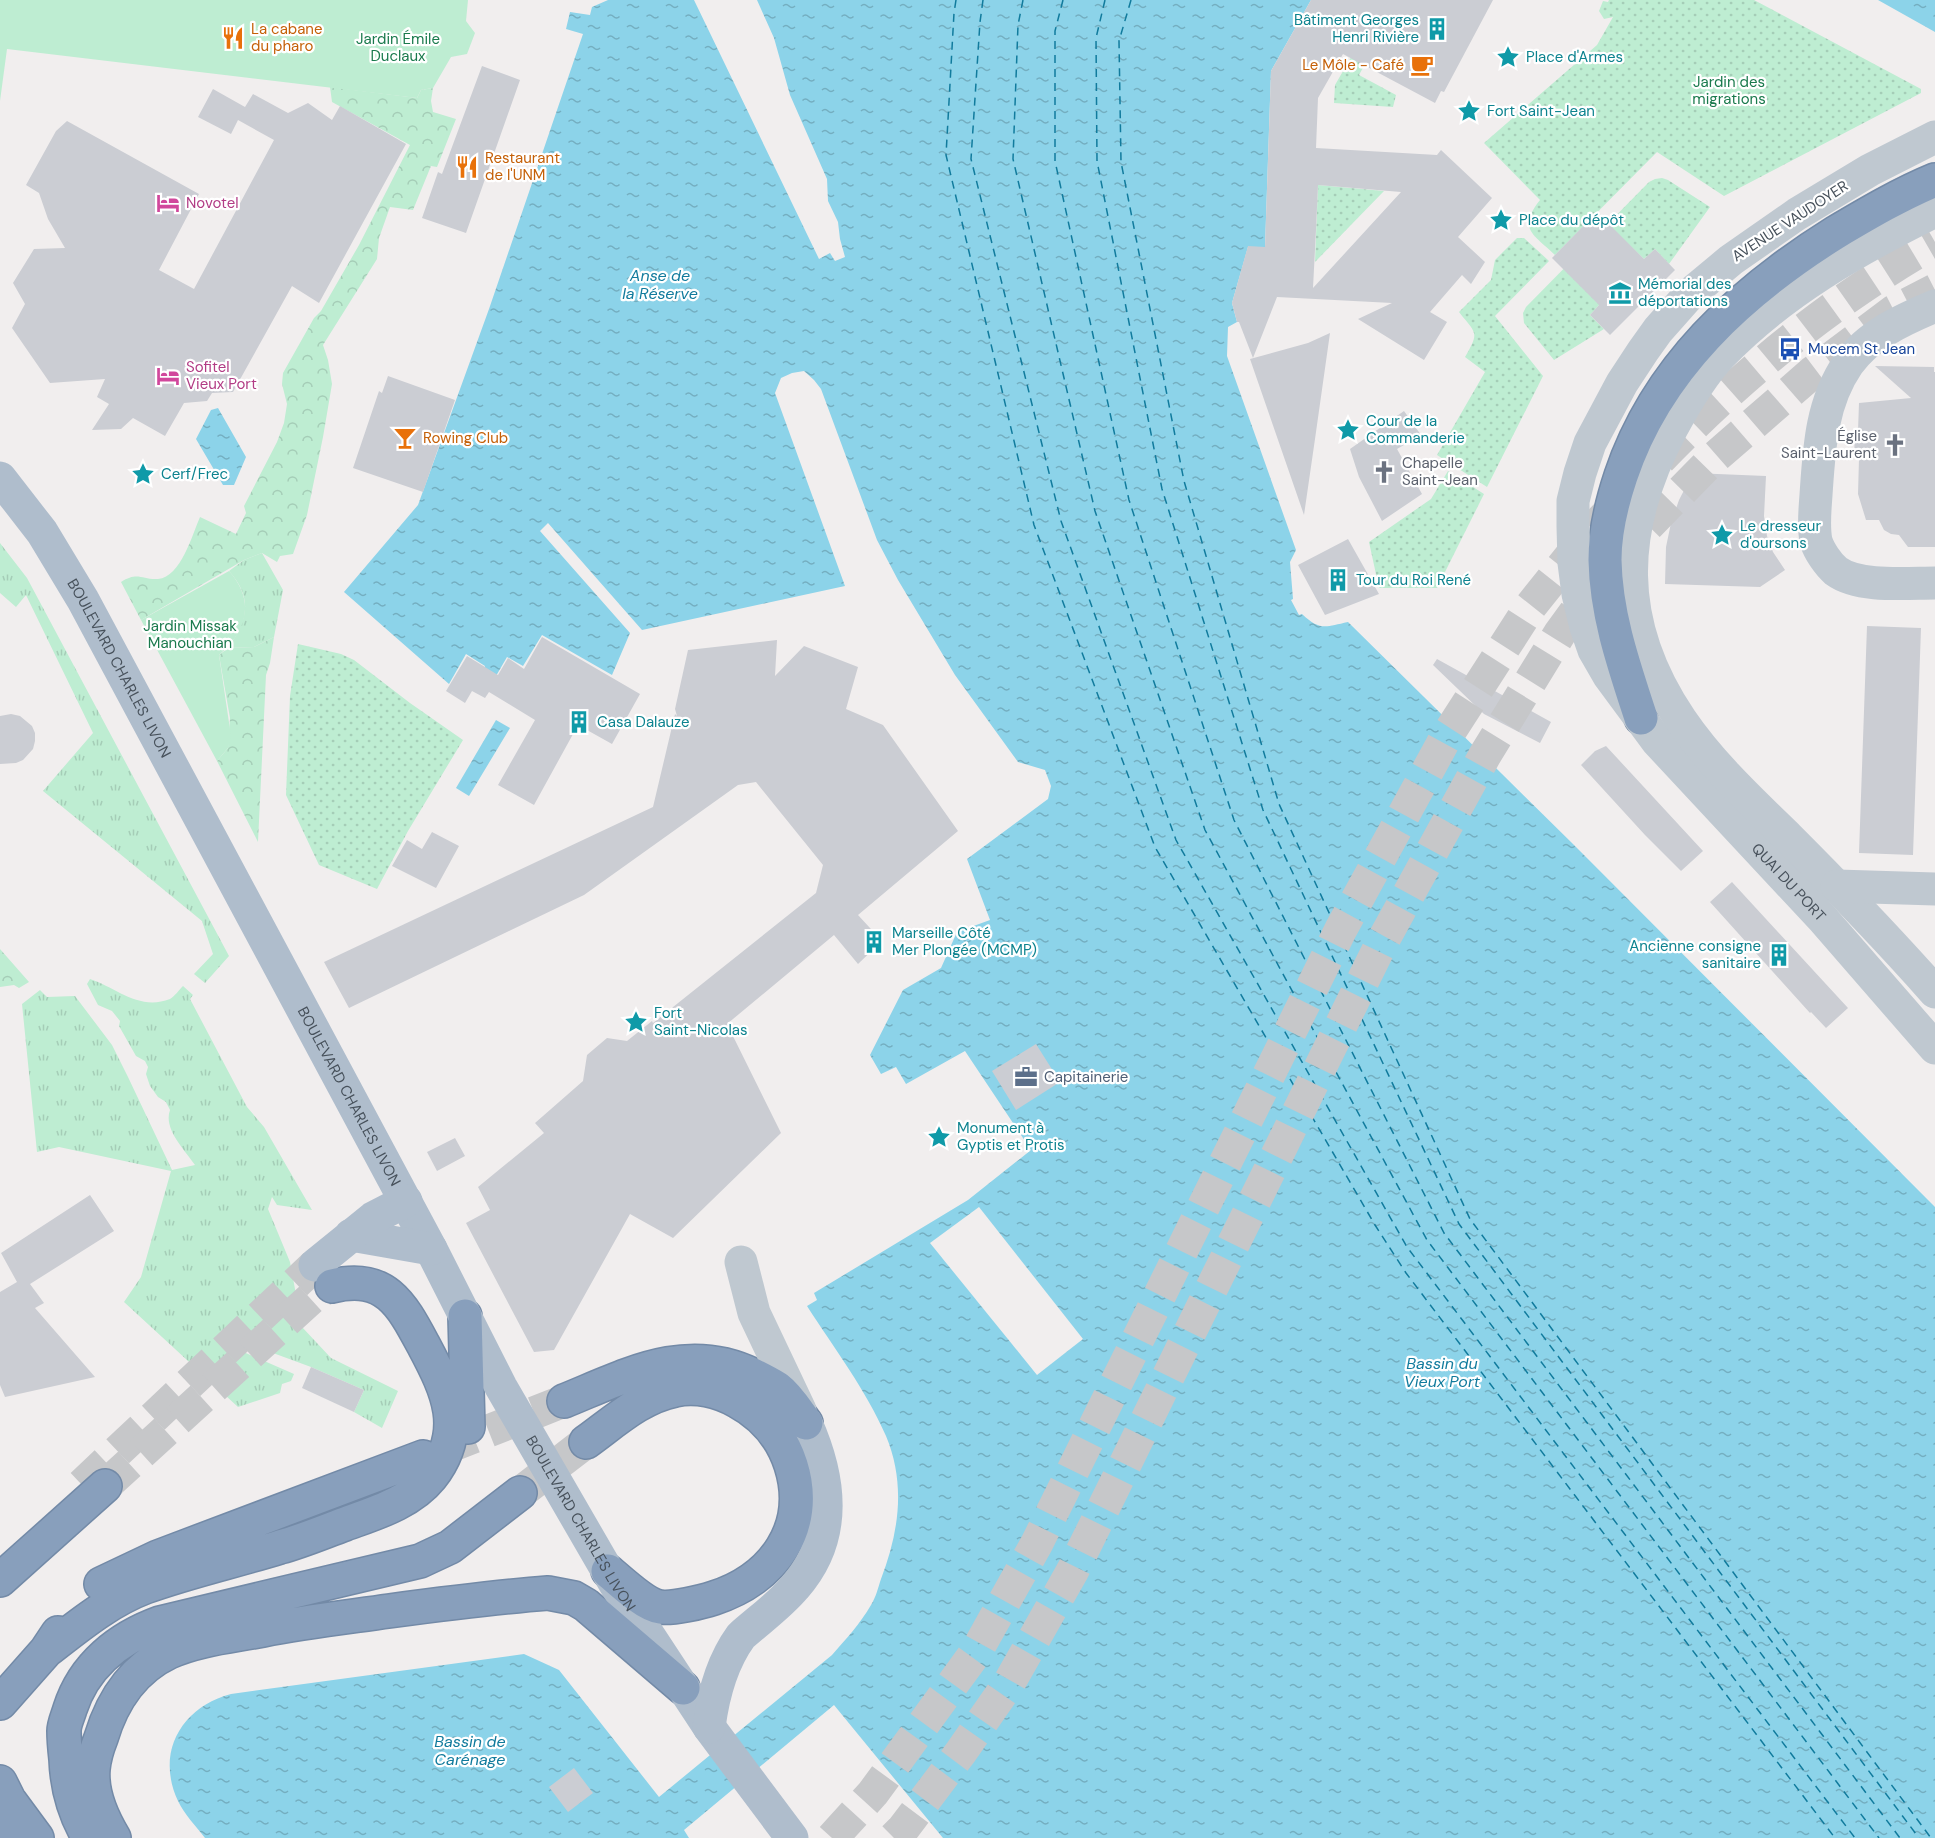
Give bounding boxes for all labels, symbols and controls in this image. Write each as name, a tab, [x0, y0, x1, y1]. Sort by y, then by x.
place label: Bâtiment Georges Henri Rivière	[1294, 10, 1419, 47]
building icon: Bâtiment Georges Henri Rivière	[1424, 16, 1450, 42]
place label: La cabane du pharo	[251, 19, 322, 56]
restaurant icon: La cabane du pharo	[220, 25, 246, 51]
park label: Jardin Émile Duclaux	[356, 29, 440, 66]
place icon: Place d'Armes	[1495, 44, 1521, 70]
place label: Place d'Armes	[1526, 47, 1623, 67]
cafe icon: Le Môle - Café	[1409, 52, 1435, 78]
place label: Le Môle - Café	[1302, 55, 1404, 75]
park label: Jardin des migrations	[1692, 72, 1766, 109]
place icon: Fort Saint-Jean	[1456, 98, 1482, 124]
place label: Fort Saint-Jean	[1487, 101, 1595, 121]
place label: Restaurant de l'UNM	[485, 148, 560, 185]
restaurant icon: Restaurant de l'UNM	[454, 154, 480, 180]
street label: AVENUE VAUDOYER	[1728, 176, 1852, 266]
hotel icon: Novotel	[155, 190, 181, 216]
place label: Novotel	[186, 193, 239, 213]
place icon: Place du dépôt	[1488, 207, 1514, 233]
place label: Place du dépôt	[1519, 210, 1624, 230]
water label: Anse de la Réserve	[622, 265, 698, 304]
place label: Mémorial des déportations	[1638, 274, 1732, 311]
museum icon: Mémorial des déportations	[1607, 280, 1633, 306]
bus stop icon: Mucem St Jean	[1777, 336, 1803, 362]
place label: Mucem St Jean	[1808, 339, 1915, 359]
place label: Sofitel Vieux Port	[186, 357, 257, 394]
hotel icon: Sofitel Vieux Port	[155, 363, 181, 389]
place label: Cour de la Commanderie	[1366, 411, 1465, 448]
place icon: Cour de la Commanderie	[1335, 417, 1361, 443]
bar icon: Rowing Club	[392, 425, 418, 451]
place label: Église Saint-Laurent	[1781, 426, 1877, 463]
place label: Rowing Club	[423, 428, 508, 448]
church icon: Église Saint-Laurent	[1882, 432, 1908, 458]
place label: Chapelle Saint-Jean	[1402, 453, 1478, 490]
church icon: Chapelle Saint-Jean	[1371, 459, 1397, 485]
place icon: Cerf/Frec	[130, 461, 156, 487]
place label: Cerf/Frec	[161, 464, 228, 484]
place label: Le dresseur d'oursons	[1740, 516, 1821, 553]
place icon: Le dresseur d'oursons	[1709, 522, 1735, 548]
building icon: Tour du Roi René	[1325, 567, 1351, 593]
place label: Tour du Roi René	[1356, 570, 1471, 590]
street label: BOULEVARD CHARLES LIVON	[62, 575, 176, 761]
park label: Jardin Missak Manouchian	[143, 616, 237, 653]
building icon: Casa Dalauze	[566, 709, 592, 735]
place label: Casa Dalauze	[597, 712, 690, 732]
street label: QUAI DU PORT	[1747, 839, 1830, 926]
place label: Marseille Côté Mer Plongée (MCMP)	[892, 923, 1037, 960]
building icon: Marseille Côté Mer Plongée (MCMP)	[861, 929, 887, 955]
place label: Ancienne consigne sanitaire	[1629, 936, 1761, 973]
building icon: Ancienne consigne sanitaire	[1766, 942, 1792, 968]
street label: BOULEVARD CHARLES LIVON	[293, 1003, 405, 1190]
place label: Fort Saint-Nicolas	[654, 1003, 748, 1040]
place icon: Fort Saint-Nicolas	[623, 1009, 649, 1035]
office icon: Capitainerie	[1013, 1064, 1039, 1090]
place label: Capitainerie	[1044, 1067, 1128, 1087]
place label: Monument à Gyptis et Protis	[957, 1118, 1065, 1155]
place icon: Monument à Gyptis et Protis	[926, 1124, 952, 1150]
water label: Bassin du Vieux Port	[1404, 1353, 1481, 1392]
street label: BOULEVARD CHARLES LIVON	[521, 1432, 640, 1615]
water label: Bassin de Carénage	[434, 1731, 506, 1770]

